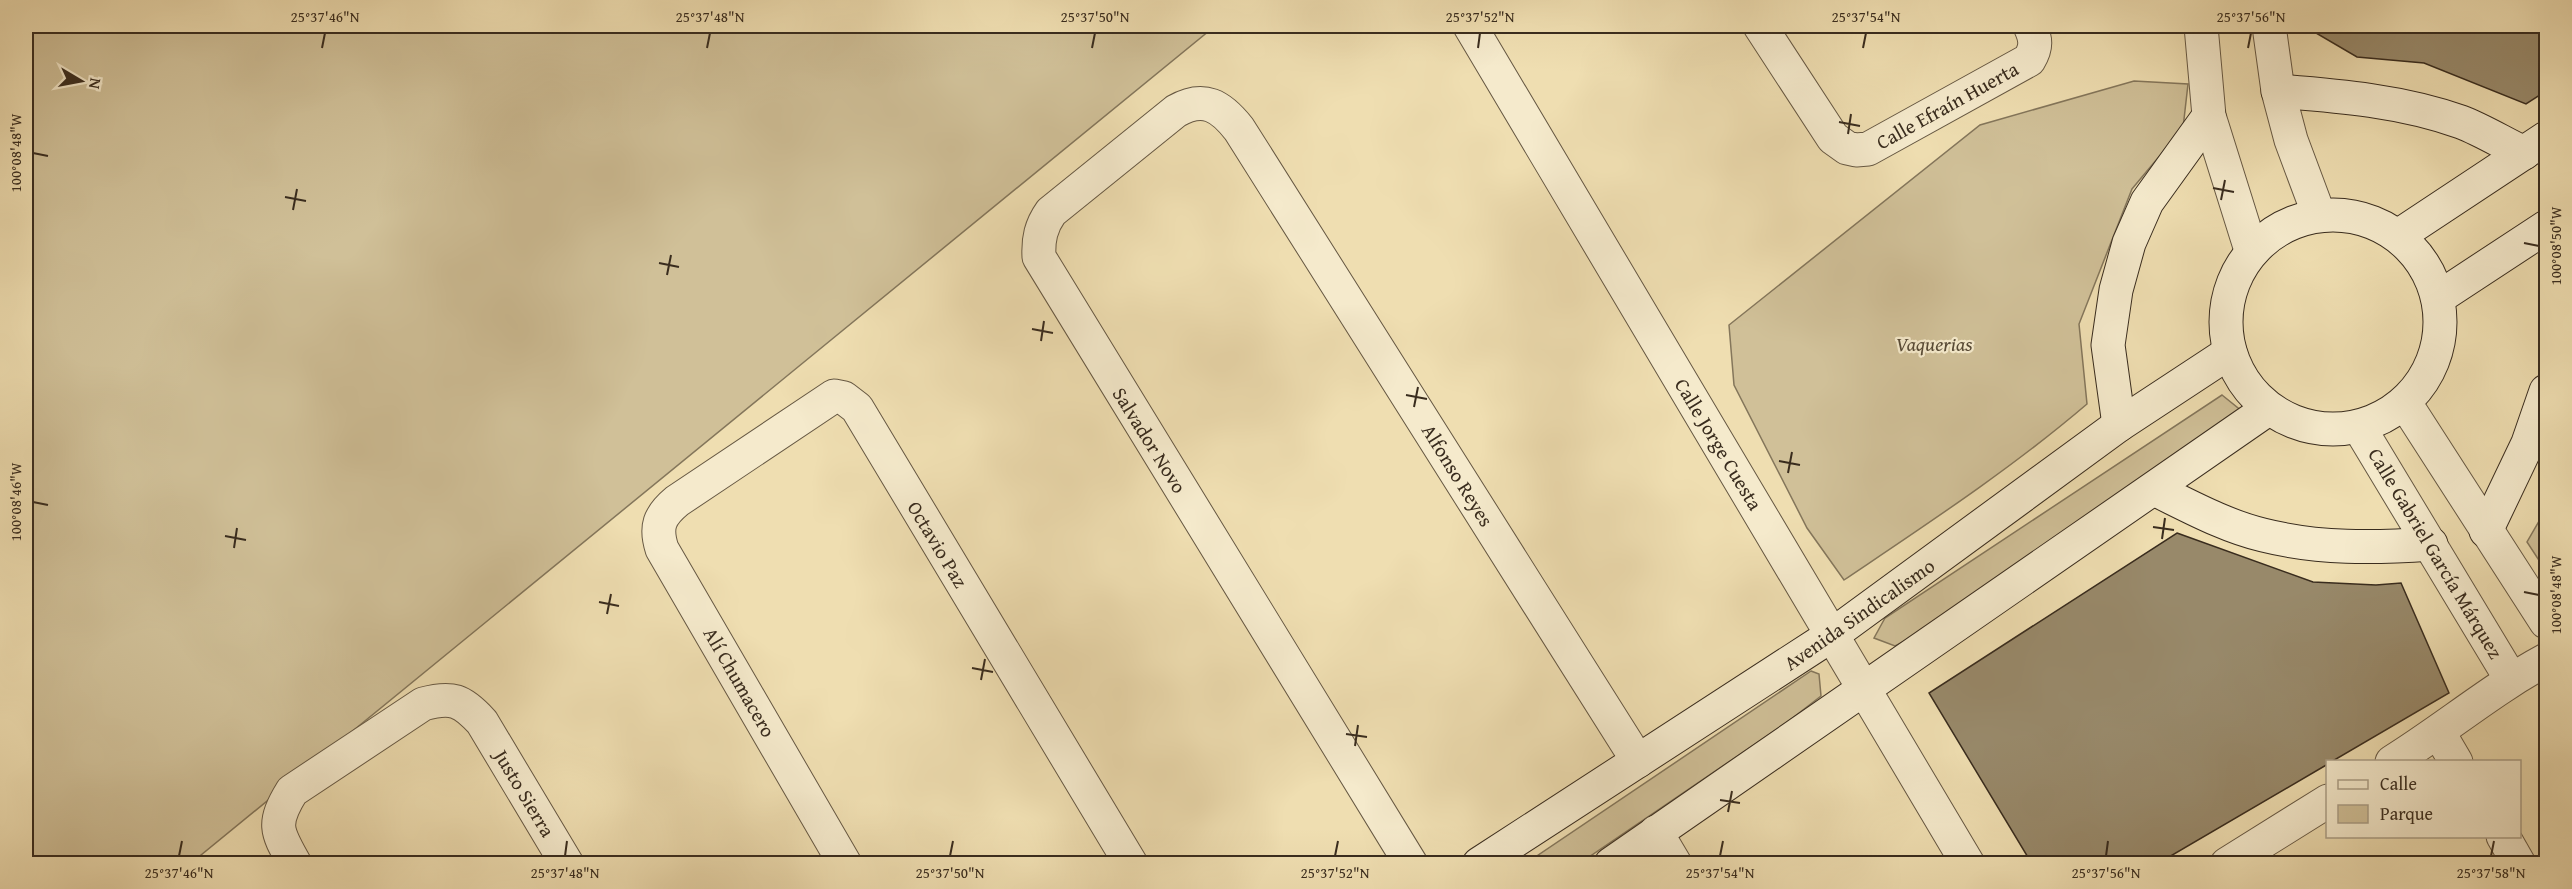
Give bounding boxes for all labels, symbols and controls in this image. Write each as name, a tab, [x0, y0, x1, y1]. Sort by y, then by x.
text: 25°37'46"N	[291, 6, 360, 27]
text: 25°37'48"N	[676, 6, 745, 27]
text: 25°37'50"N	[1061, 6, 1130, 27]
text: 25°37'52"N	[1446, 6, 1515, 27]
text: 25°37'54"N	[1832, 6, 1901, 27]
text: 25°37'56"N	[2217, 6, 2286, 27]
north arrow	[51, 51, 111, 111]
street label: Calle Efraín Huerta	[1870, 54, 2024, 156]
text: N	[83, 76, 109, 91]
text: 100°08'48"W	[5, 113, 26, 193]
text: 100°08'50"W	[2545, 206, 2566, 286]
park label: Vaquerias	[1896, 329, 1973, 358]
street label: Calle Jorge Cuesta	[1668, 373, 1770, 516]
street label: Salvador Novo	[1106, 381, 1194, 499]
street label: Alfonso Reyes	[1415, 418, 1501, 532]
street label: Calle Gabriel García Márquez	[2362, 442, 2511, 664]
text: 100°08'46"W	[5, 462, 26, 542]
street label: Octavio Paz	[901, 495, 975, 593]
street label: Avenida Sindicalismo	[1778, 551, 1940, 677]
text: 100°08'48"W	[2545, 555, 2566, 635]
street label: Alí Chumacero	[697, 622, 783, 742]
street label: Justo Sierra	[486, 741, 563, 843]
legend	[2326, 760, 2521, 838]
text: Calle	[2380, 770, 2417, 797]
text: Parque	[2380, 800, 2433, 827]
text: 25°37'46"N	[145, 862, 214, 883]
text: 25°37'48"N	[531, 862, 600, 883]
text: 25°37'50"N	[916, 862, 985, 883]
text: 25°37'52"N	[1301, 862, 1370, 883]
text: 25°37'54"N	[1686, 862, 1755, 883]
text: 25°37'56"N	[2072, 862, 2141, 883]
text: 25°37'58"N	[2457, 862, 2526, 883]

